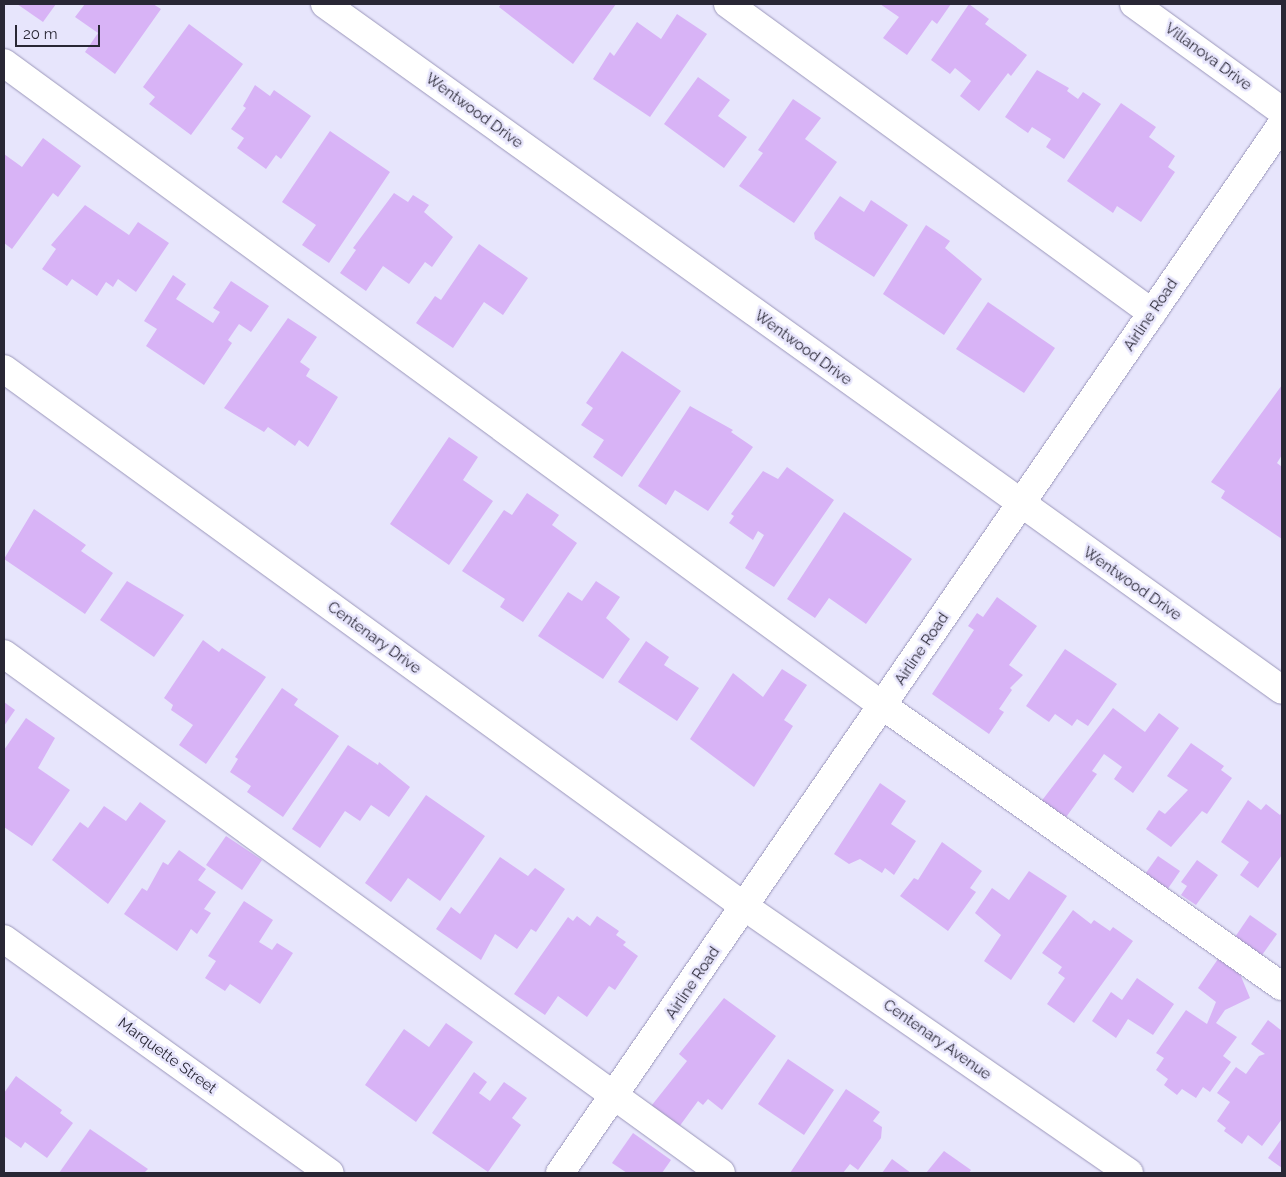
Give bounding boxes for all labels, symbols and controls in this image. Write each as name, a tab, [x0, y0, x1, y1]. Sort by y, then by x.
scale bar	[18, 15, 102, 47]
street label: Villanova Drive	[1161, 20, 1255, 94]
text: 20 m	[23, 25, 58, 43]
street label: Wentwood Drive	[422, 70, 526, 152]
street label: Airline Road	[1120, 275, 1182, 355]
street label: Wentwood Drive	[751, 307, 855, 389]
street label: Wentwood Drive	[1079, 543, 1185, 625]
street label: Centenary Drive	[324, 598, 424, 678]
street label: Airline Road	[891, 609, 953, 689]
street label: Airline Road	[662, 943, 724, 1023]
street label: Centenary Avenue	[879, 996, 995, 1084]
street label: Marquette Street	[114, 1014, 220, 1098]

